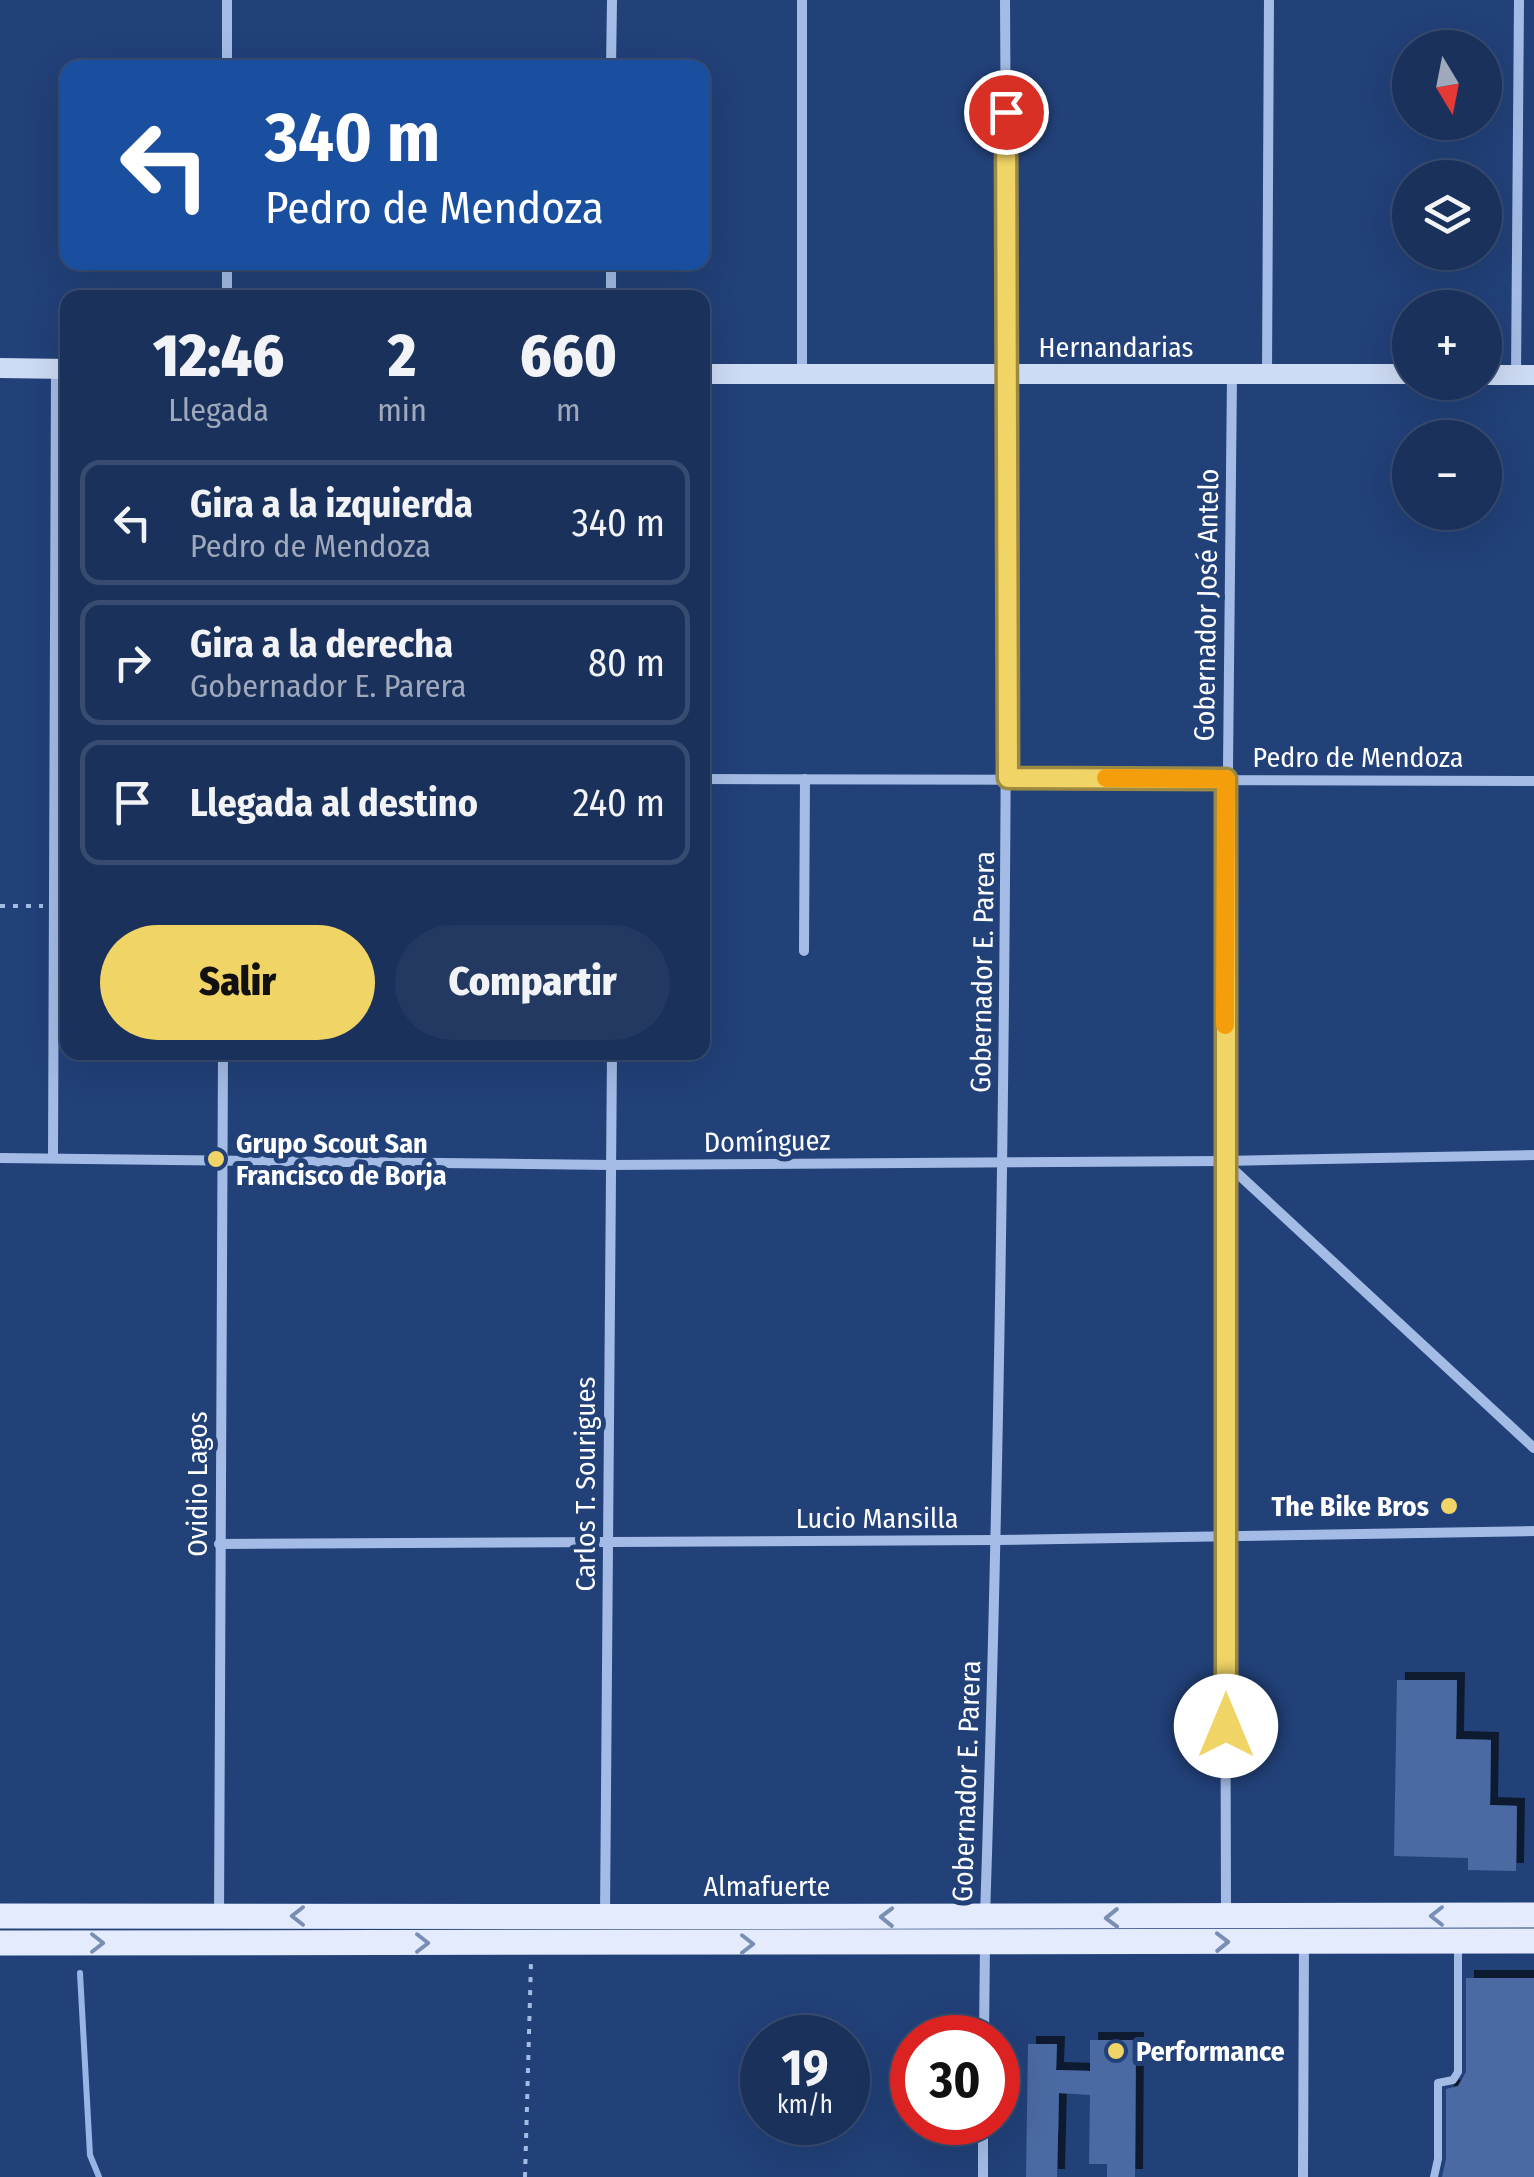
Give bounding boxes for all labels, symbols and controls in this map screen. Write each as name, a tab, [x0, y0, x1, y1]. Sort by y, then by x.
north arrow	[1392, 30, 1502, 140]
map controls	[1392, 30, 1502, 530]
pin	[964, 70, 1049, 155]
icon: arrive	[979, 85, 1034, 140]
text: 340 m	[265, 96, 440, 180]
icon: left	[100, 100, 230, 230]
button: layers	[1392, 160, 1502, 270]
text: Pedro de Mendoza	[265, 181, 604, 235]
button: +	[1392, 290, 1502, 400]
text: 12:46	[153, 320, 284, 392]
text: 2	[388, 320, 416, 392]
text: 660	[520, 320, 617, 392]
street label: Hernandarias	[1039, 331, 1193, 364]
text: Llegada	[168, 391, 269, 429]
text: min	[377, 391, 427, 429]
text: m	[556, 391, 581, 429]
button: −	[1392, 420, 1502, 530]
street label: Gobernador José Antelo	[1188, 468, 1225, 742]
text: Gira a la izquierda	[190, 481, 473, 527]
icon: left	[105, 495, 160, 550]
text: 340 m	[572, 500, 665, 546]
text: Pedro de Mendoza	[190, 527, 431, 565]
text: Gira a la derecha	[190, 621, 453, 667]
icon: right	[105, 635, 160, 690]
text: 80 m	[588, 640, 665, 686]
text: Gobernador E. Parera	[190, 667, 466, 705]
street label: Pedro de Mendoza	[1253, 741, 1463, 774]
icon: arrive	[105, 775, 160, 830]
text: Llegada al destino	[190, 780, 478, 826]
text: 240 m	[573, 780, 665, 826]
street label: Gobernador E. Parera	[964, 851, 1001, 1093]
button: Salir	[100, 925, 375, 1040]
button: Compartir	[395, 925, 670, 1040]
street label: Domínguez	[703, 1124, 831, 1159]
place label: Grupo Scout San Francisco de Borja	[236, 1127, 447, 1192]
marker: Grupo Scout San Francisco de Borja	[205, 1148, 227, 1170]
street label: Carlos T. Sourigues	[569, 1376, 602, 1592]
street label: Ovidio Lagos	[181, 1411, 214, 1557]
place label: The Bike Bros	[1271, 1490, 1429, 1523]
marker: The Bike Bros	[1438, 1495, 1460, 1517]
street label: Lucio Mansilla	[796, 1502, 958, 1535]
street label: Gobernador E. Parera	[946, 1660, 987, 1902]
position arrow	[1174, 1674, 1278, 1778]
street label: Almafuerte	[704, 1870, 830, 1903]
one-way arrow	[289, 1905, 304, 1927]
one-way arrow	[1428, 1905, 1444, 1926]
one-way arrow	[879, 1906, 894, 1928]
one-way arrow	[1103, 1907, 1119, 1928]
one-way arrow	[1215, 1931, 1231, 1952]
one-way arrow	[90, 1932, 106, 1954]
one-way arrow	[416, 1932, 431, 1954]
one-way arrow	[740, 1933, 756, 1955]
speed limit sign: 30	[890, 2015, 1020, 2145]
place label: Performance	[1136, 2035, 1285, 2068]
text: 19	[781, 2038, 828, 2098]
marker: Performance	[1105, 2040, 1127, 2062]
text: km/h	[777, 2090, 833, 2120]

